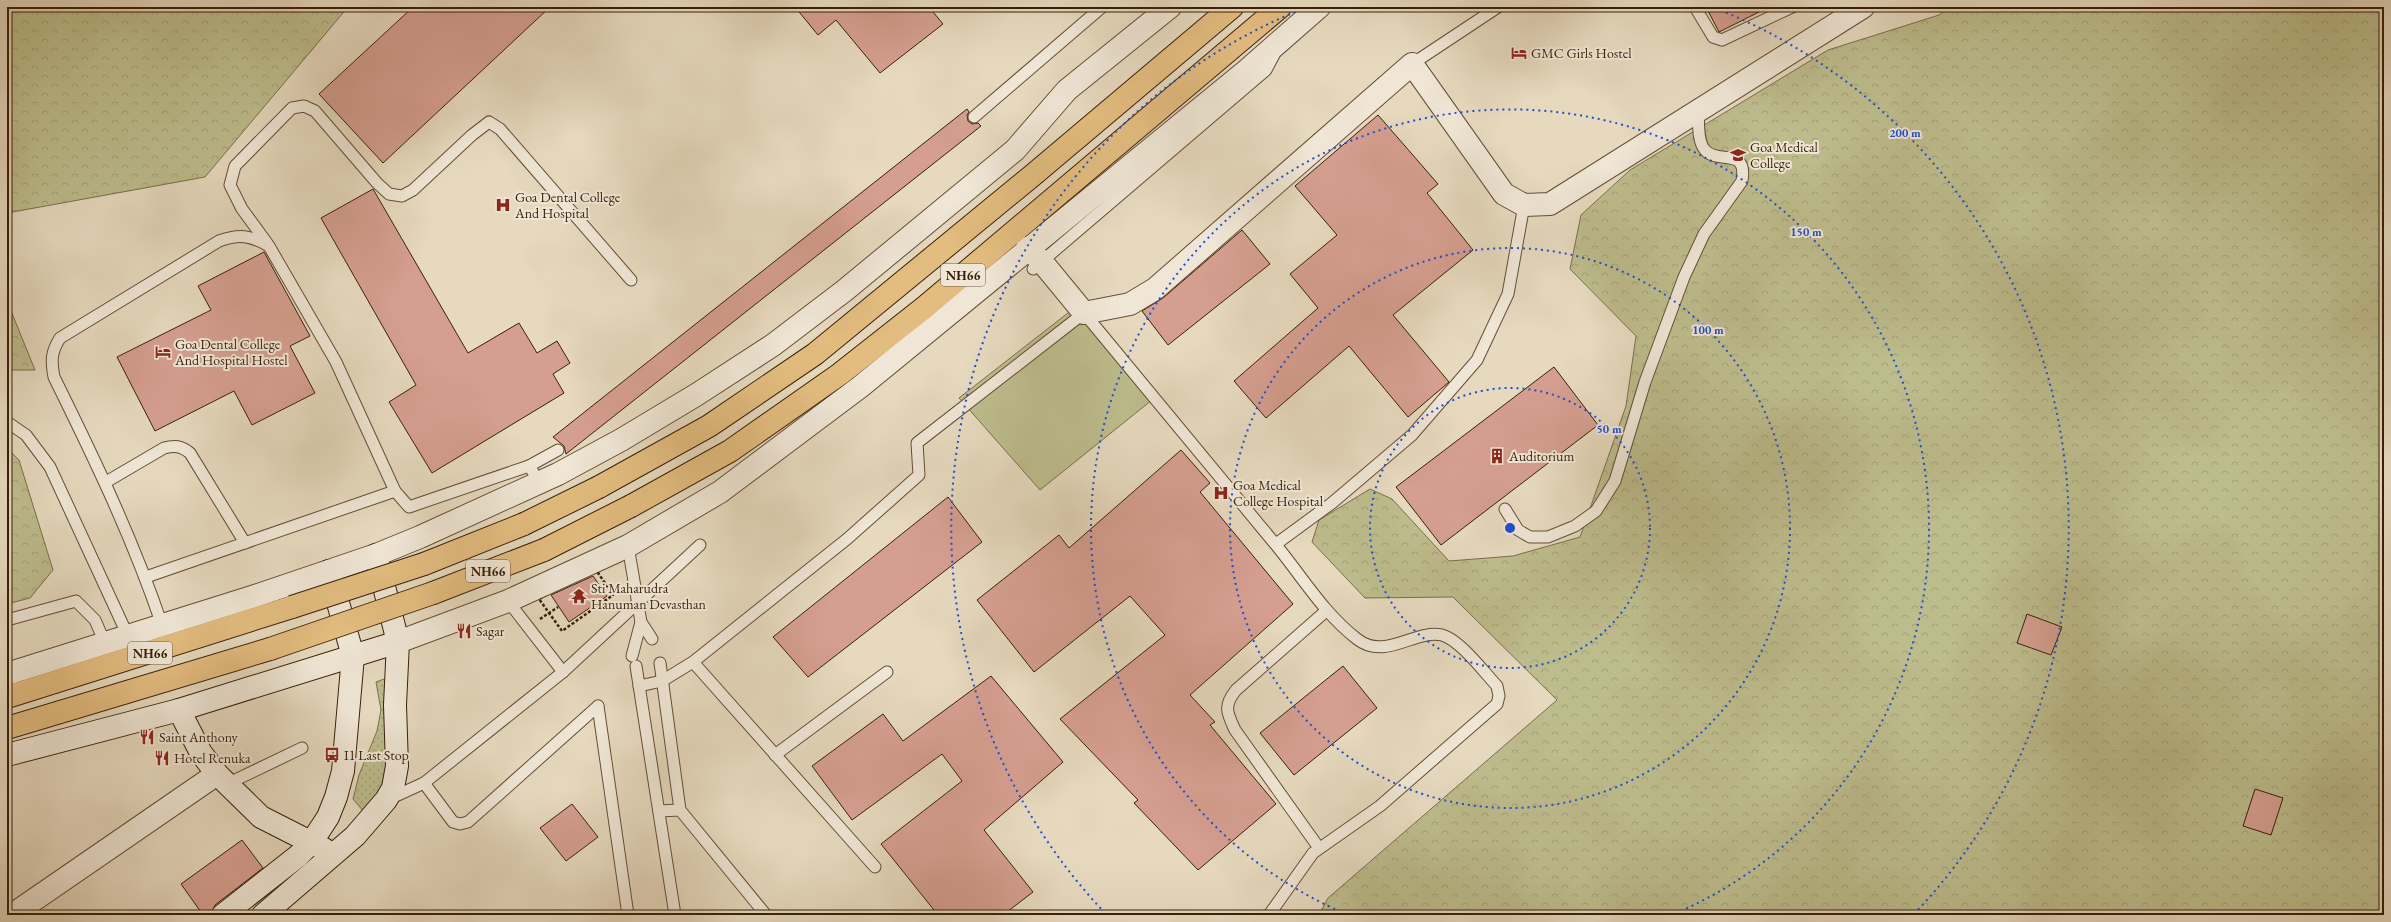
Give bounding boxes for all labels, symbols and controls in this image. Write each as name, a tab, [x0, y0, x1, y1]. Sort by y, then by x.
hotel icon: GMC Girls Hostel	[1510, 44, 1528, 62]
place label: GMC Girls Hostel	[1531, 44, 1632, 62]
text: 200 m	[1889, 125, 1921, 141]
place label: Goa Medical College	[1750, 138, 1818, 172]
school or university icon: Goa Medical College	[1729, 146, 1747, 164]
place label: Goa Dental College And Hospital	[514, 188, 621, 222]
hospital icon: Goa Dental College And Hospital	[494, 196, 512, 214]
text: 150 m	[1790, 224, 1822, 240]
road number: NH66	[941, 264, 985, 286]
text: 100 m	[1692, 322, 1724, 338]
place label: Goa Dental College And Hospital Hostel	[174, 335, 288, 369]
hotel icon: Goa Dental College And Hospital Hostel	[154, 343, 172, 361]
text: 50 m	[1596, 421, 1622, 437]
building icon: Auditorium	[1488, 447, 1506, 465]
place label: Auditorium	[1508, 447, 1574, 465]
place label: Goa Medical College Hospital	[1233, 476, 1324, 510]
hospital icon: Goa Medical College Hospital	[1212, 484, 1230, 502]
centre of rings	[1503, 521, 1517, 535]
road number: NH66	[466, 560, 510, 582]
place label: Sti Maharudra Hanuman Devasthan	[591, 579, 707, 613]
temple icon: Sti Maharudra Hanuman Devasthan	[570, 587, 588, 605]
restaurant icon: Sagar	[455, 622, 473, 640]
place label: Sagar	[476, 622, 505, 640]
road number: NH66	[128, 642, 172, 664]
restaurant icon: Saint Anthony	[138, 728, 156, 746]
place label: Saint Anthony	[159, 728, 239, 746]
bus stop icon: I1 Last Stop	[323, 746, 341, 764]
place label: I1 Last Stop	[344, 746, 409, 764]
restaurant icon: Hotel Renuka	[153, 749, 171, 767]
place label: Hotel Renuka	[174, 749, 251, 767]

